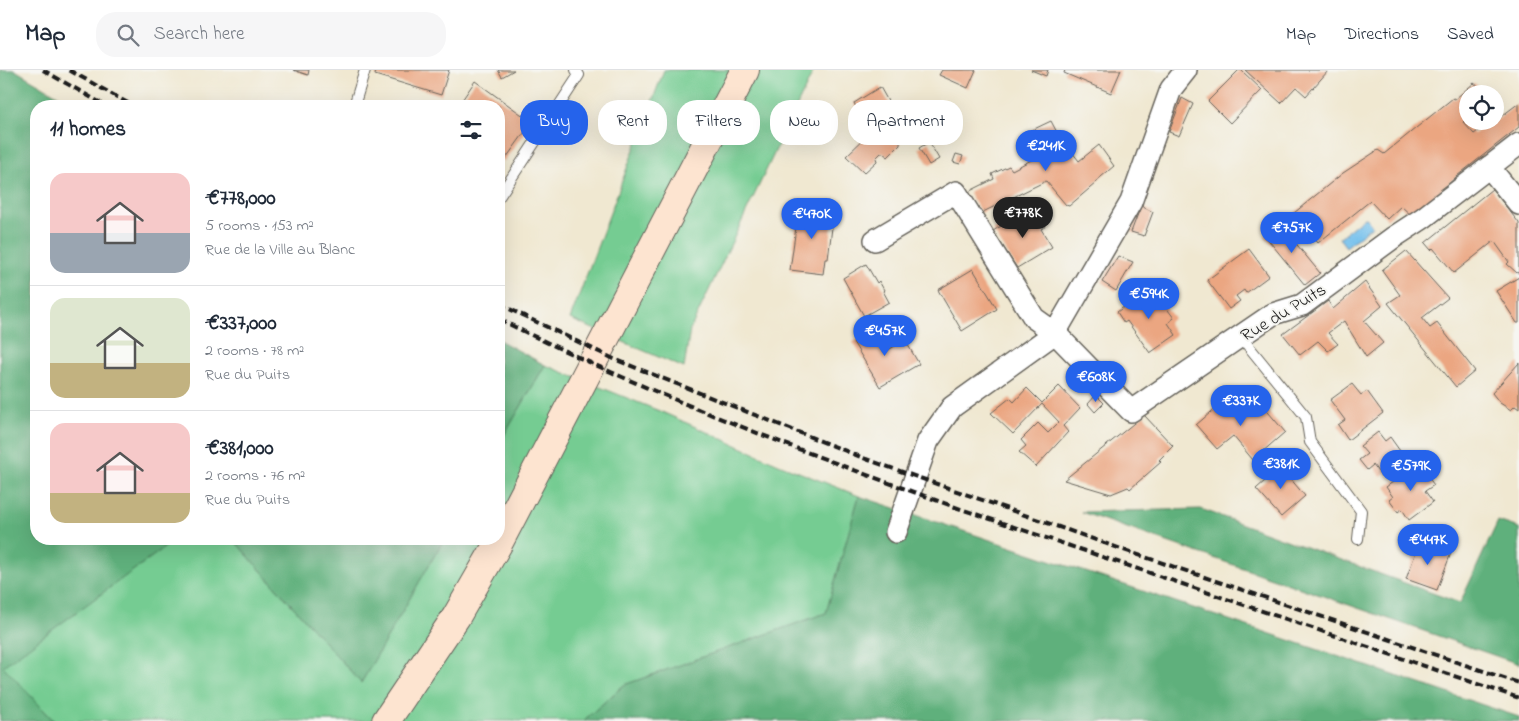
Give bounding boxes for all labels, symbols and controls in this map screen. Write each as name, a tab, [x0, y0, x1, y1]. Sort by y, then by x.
search box	[96, 12, 446, 57]
text: Map	[25, 17, 66, 52]
icon: search	[114, 21, 142, 49]
text: Search here	[154, 21, 245, 48]
text: Map	[1286, 22, 1316, 48]
text: Directions	[1344, 22, 1419, 48]
text: Saved	[1447, 22, 1494, 48]
map controls	[1459, 85, 1504, 130]
button: locate	[1459, 85, 1504, 130]
chip: Buy	[520, 100, 588, 145]
chip: Rent	[598, 100, 667, 145]
chip: Filters	[677, 100, 760, 145]
chip: New	[770, 100, 838, 145]
chip: Apartment	[848, 100, 963, 145]
text: 11 homes	[50, 115, 126, 145]
icon: filters	[457, 116, 485, 144]
pin: €241K	[1011, 129, 1081, 172]
text: €241K	[1027, 134, 1065, 158]
text: €778,000	[205, 184, 276, 214]
icon: home	[90, 193, 150, 253]
pin: €778K	[988, 196, 1058, 239]
pin: €470K	[777, 198, 847, 240]
text: €778K	[1004, 201, 1042, 225]
text: €470K	[792, 202, 832, 226]
pin: €757K	[1257, 212, 1327, 254]
text: 5 rooms · 153 m²	[205, 214, 314, 238]
text: €757K	[1271, 216, 1313, 240]
text: Rue de la Ville au Blanc	[205, 238, 355, 262]
pin: €594K	[1114, 278, 1184, 320]
street label: Rue du Puits	[1236, 278, 1332, 349]
text: €594K	[1129, 282, 1169, 306]
text: €337,000	[205, 309, 276, 339]
pin: €457K	[850, 314, 920, 357]
icon: home	[90, 318, 150, 378]
text: €457K	[864, 319, 906, 343]
text: 2 rooms · 78 m²	[205, 339, 304, 363]
pin: €608K	[1061, 360, 1131, 403]
text: Rue du Puits	[205, 363, 290, 387]
text: €608K	[1077, 365, 1115, 389]
pin: €337K	[1206, 384, 1276, 427]
text: €337K	[1222, 389, 1260, 413]
text: €381,000	[205, 434, 274, 464]
icon: home	[90, 443, 150, 503]
pin: €381K	[1246, 448, 1316, 490]
pin: €579K	[1376, 450, 1446, 492]
text: €381K	[1263, 452, 1299, 476]
text: €579K	[1391, 454, 1431, 478]
text: 2 rooms · 76 m²	[205, 464, 305, 488]
text: Rue du Puits	[205, 488, 290, 512]
pin: €447K	[1393, 524, 1463, 566]
text: €447K	[1409, 528, 1447, 552]

